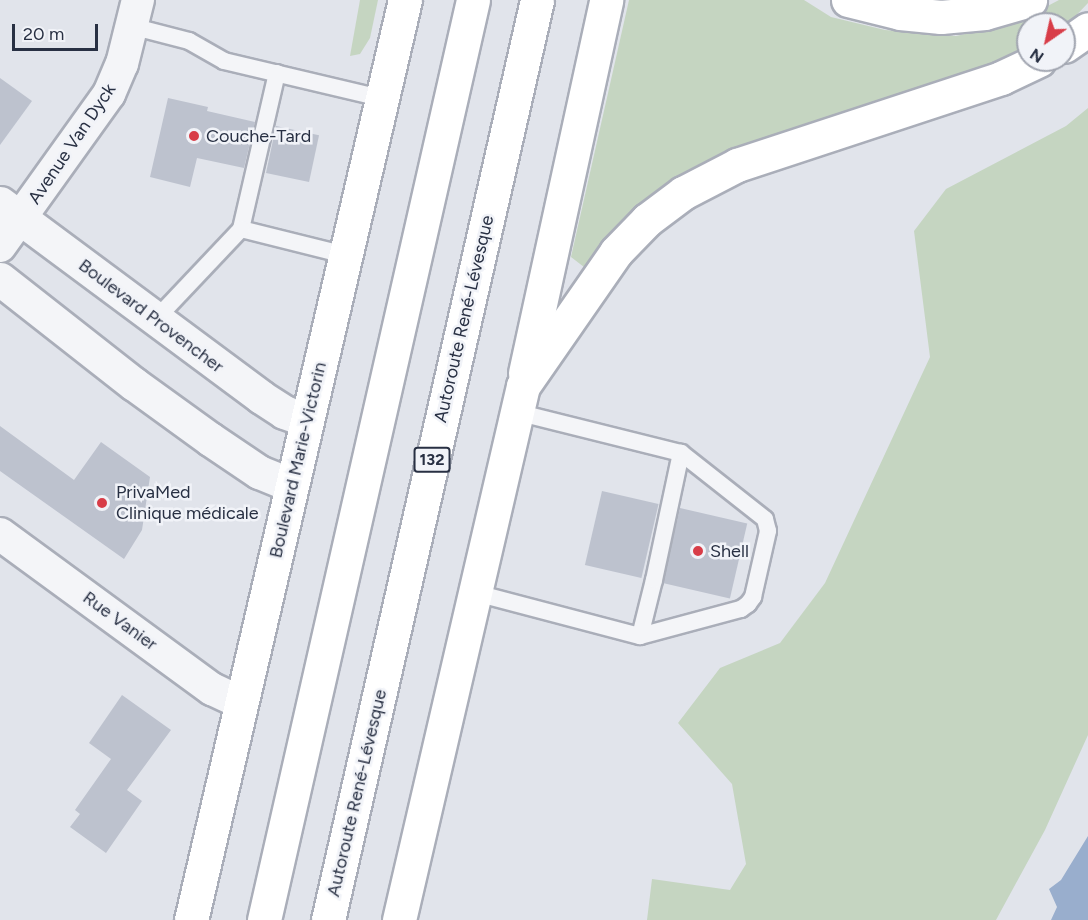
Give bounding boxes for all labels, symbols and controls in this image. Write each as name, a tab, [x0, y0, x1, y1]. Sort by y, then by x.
scale bar	[15, 12, 100, 50]
north arrow	[1016, 12, 1076, 72]
text: 20 m	[23, 23, 64, 45]
text: N	[1026, 44, 1047, 67]
street label: Avenue Van Dyck	[24, 80, 120, 208]
place label: Couche-Tard	[206, 125, 311, 147]
marker: Couche-Tard	[187, 129, 201, 143]
street label: Autoroute René-Lévesque	[430, 213, 498, 425]
street label: Boulevard Provencher	[74, 254, 228, 378]
street label: Boulevard Marie-Victorin	[265, 360, 331, 560]
road number: 132	[412, 447, 452, 473]
place label: PrivaMed Clinique médicale	[116, 482, 259, 524]
marker: PrivaMed Clinique médicale	[93, 494, 111, 512]
place label: Shell	[710, 540, 749, 562]
marker: Shell	[691, 544, 705, 558]
street label: Rue Vanier	[79, 587, 161, 655]
street label: Autoroute René-Lévesque	[323, 687, 391, 899]

